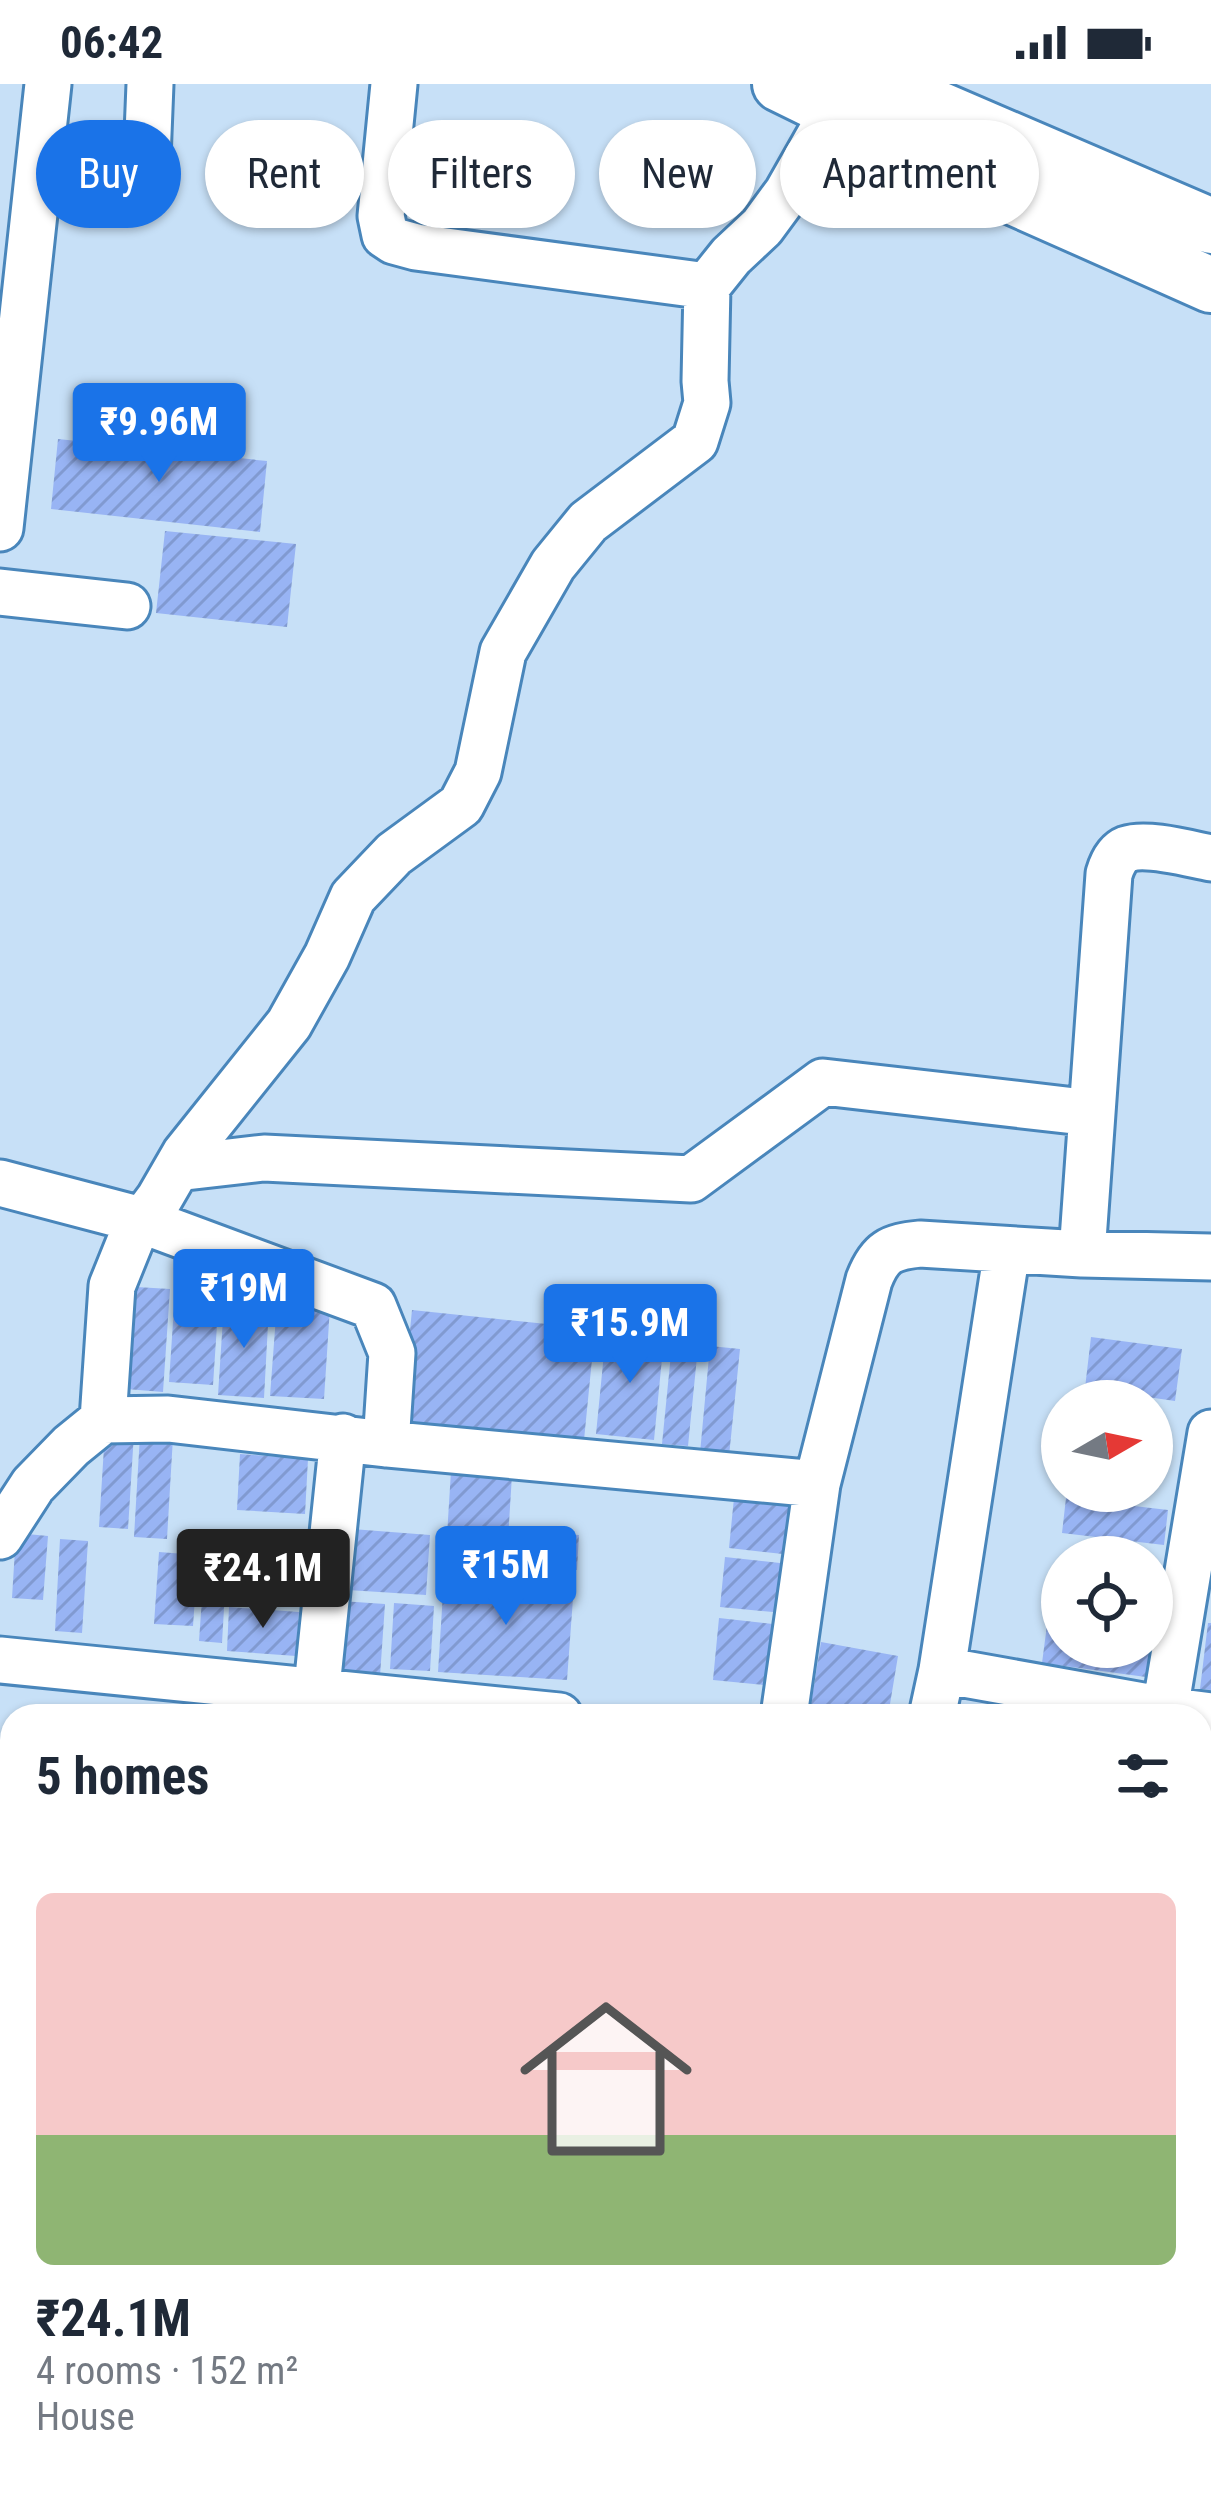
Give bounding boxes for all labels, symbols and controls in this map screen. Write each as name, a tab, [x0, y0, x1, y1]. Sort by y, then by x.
text: 06:42	[60, 16, 163, 69]
chip: Buy	[36, 120, 181, 228]
chip: Rent	[205, 120, 364, 228]
chip: Filters	[388, 120, 575, 228]
chip: New	[599, 120, 756, 228]
chip: Apartment	[780, 120, 1039, 228]
pin: ₹9.96M	[61, 383, 257, 485]
text: ₹9.96M	[100, 399, 218, 445]
pin: ₹19M	[173, 1249, 315, 1351]
text: ₹19M	[200, 1265, 288, 1311]
pin: ₹15.9M	[532, 1284, 728, 1386]
text: ₹15.9M	[571, 1300, 689, 1346]
north arrow	[1041, 1380, 1173, 1512]
map controls	[1041, 1380, 1173, 1668]
pin: ₹15M	[435, 1526, 577, 1628]
pin: ₹24.1M	[165, 1529, 361, 1631]
button: locate	[1041, 1536, 1173, 1668]
text: ₹15M	[462, 1542, 550, 1588]
text: ₹24.1M	[204, 1545, 322, 1591]
icon: filters	[1110, 1743, 1176, 1809]
text: 5 homes	[36, 1747, 209, 1806]
icon: home	[498, 1971, 714, 2187]
text: ₹24.1M	[36, 2289, 191, 2348]
text: 4 rooms · 152 m²	[36, 2348, 298, 2394]
text: House	[36, 2394, 135, 2440]

